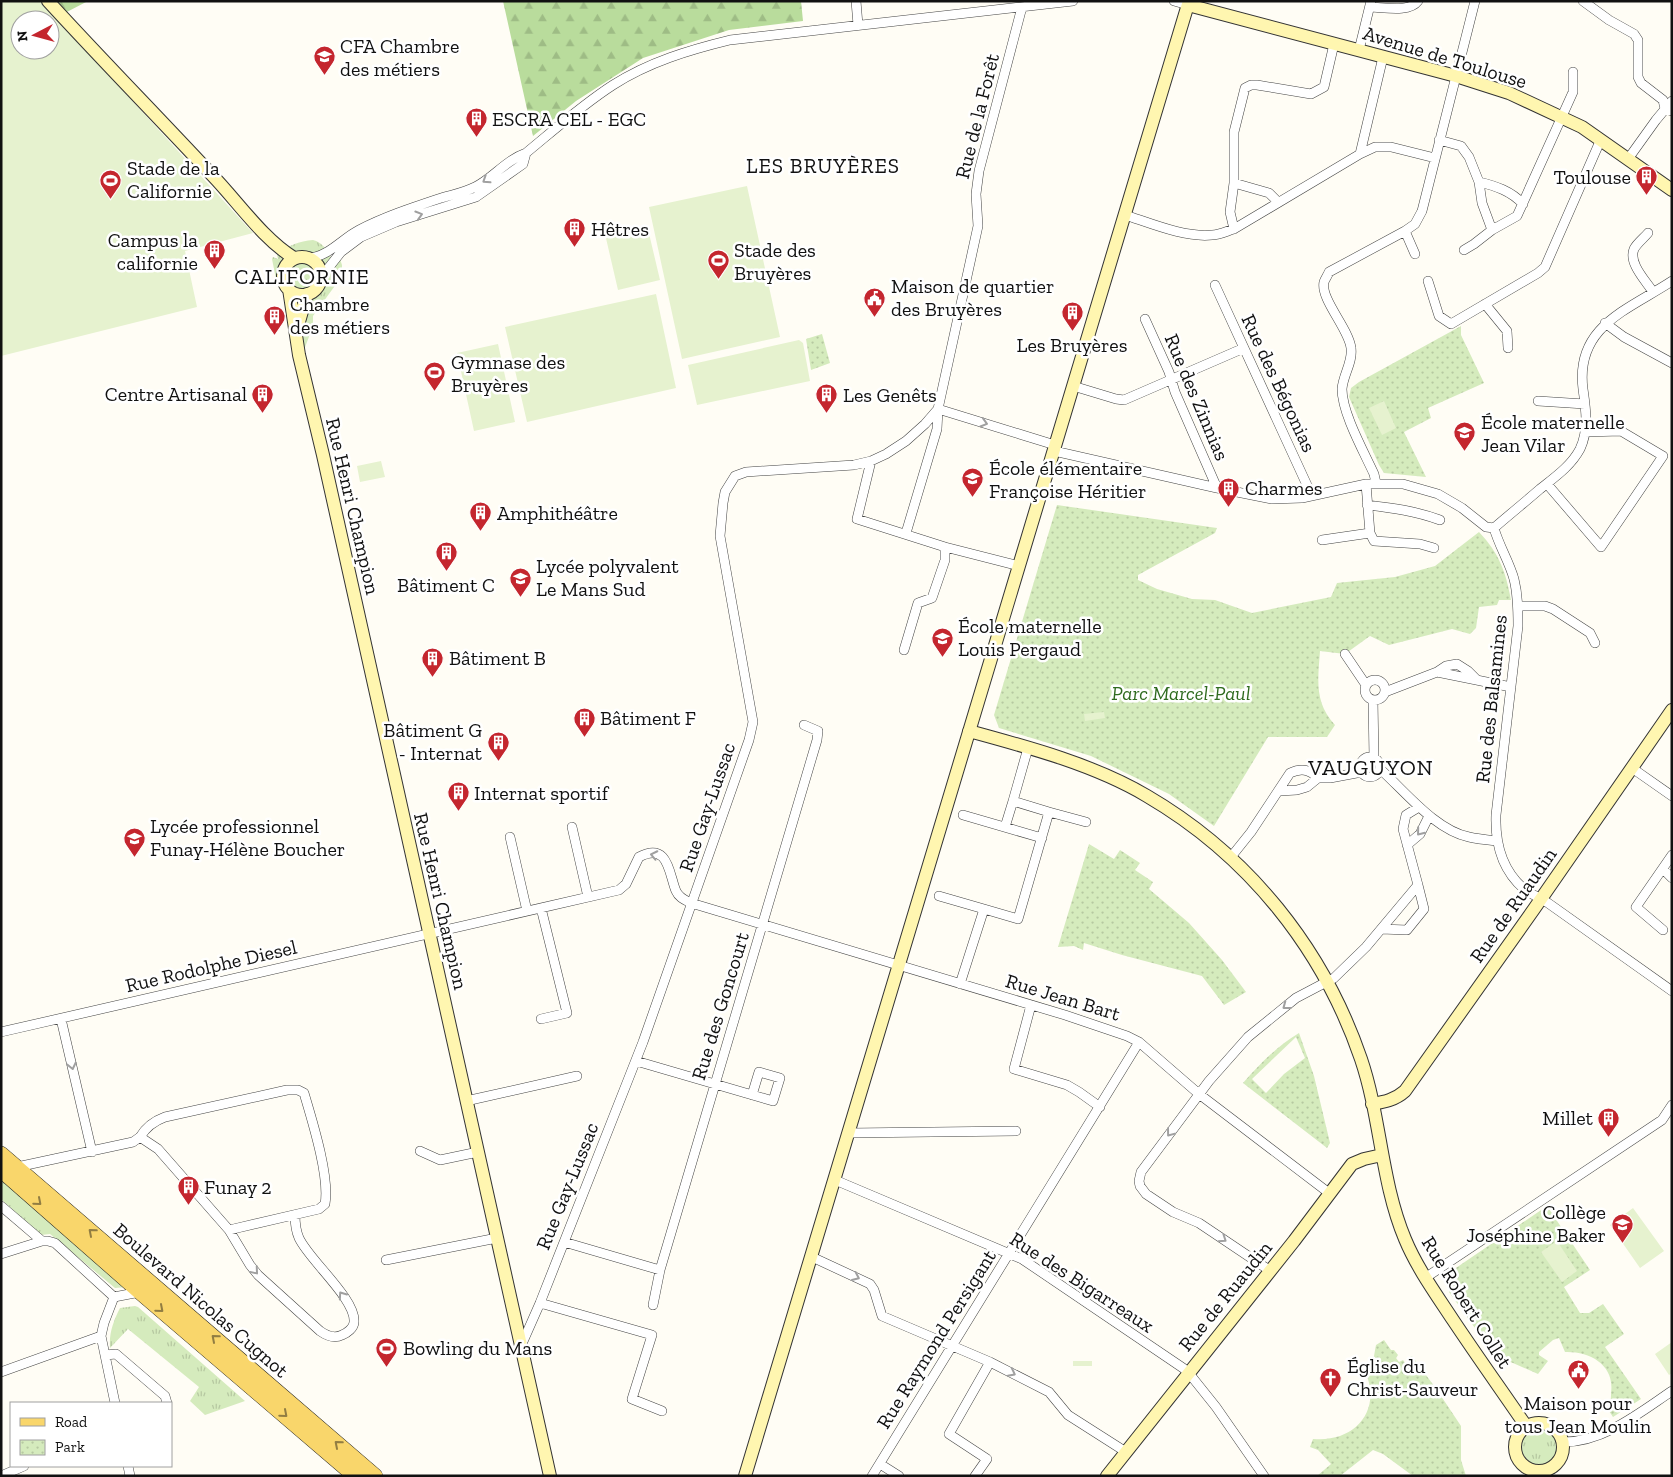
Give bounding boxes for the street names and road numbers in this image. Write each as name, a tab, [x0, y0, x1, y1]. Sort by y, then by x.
street label: Avenue de Toulouse	[1360, 21, 1530, 93]
street label: Rue de la Forêt	[950, 50, 1004, 181]
street label: Rue des Bégonias	[1237, 310, 1321, 456]
street label: Rue des Zinnias	[1160, 330, 1234, 464]
street label: Rue Henri Champion	[321, 415, 385, 597]
street label: Rue des Balsamines	[1470, 614, 1512, 784]
street label: Rue Gay-Lussac	[674, 739, 740, 875]
street label: Rue Henri Champion	[409, 810, 473, 992]
street label: Rue de Ruaudin	[1464, 842, 1562, 967]
street label: Rue des Goncourt	[686, 929, 754, 1083]
street label: Rue Rodolphe Diesel	[123, 935, 299, 997]
street label: Rue Jean Bart	[1003, 968, 1124, 1026]
street label: Rue Gay-Lussac	[531, 1119, 603, 1253]
street label: Boulevard Nicolas Cugnot	[109, 1218, 294, 1383]
street label: Rue des Bigarreaux	[1006, 1227, 1158, 1337]
street label: Rue Robert Collet	[1417, 1232, 1517, 1373]
street label: Rue de Ruaudin	[1173, 1236, 1277, 1356]
street label: Rue Raymond Persigant	[871, 1245, 1001, 1433]

